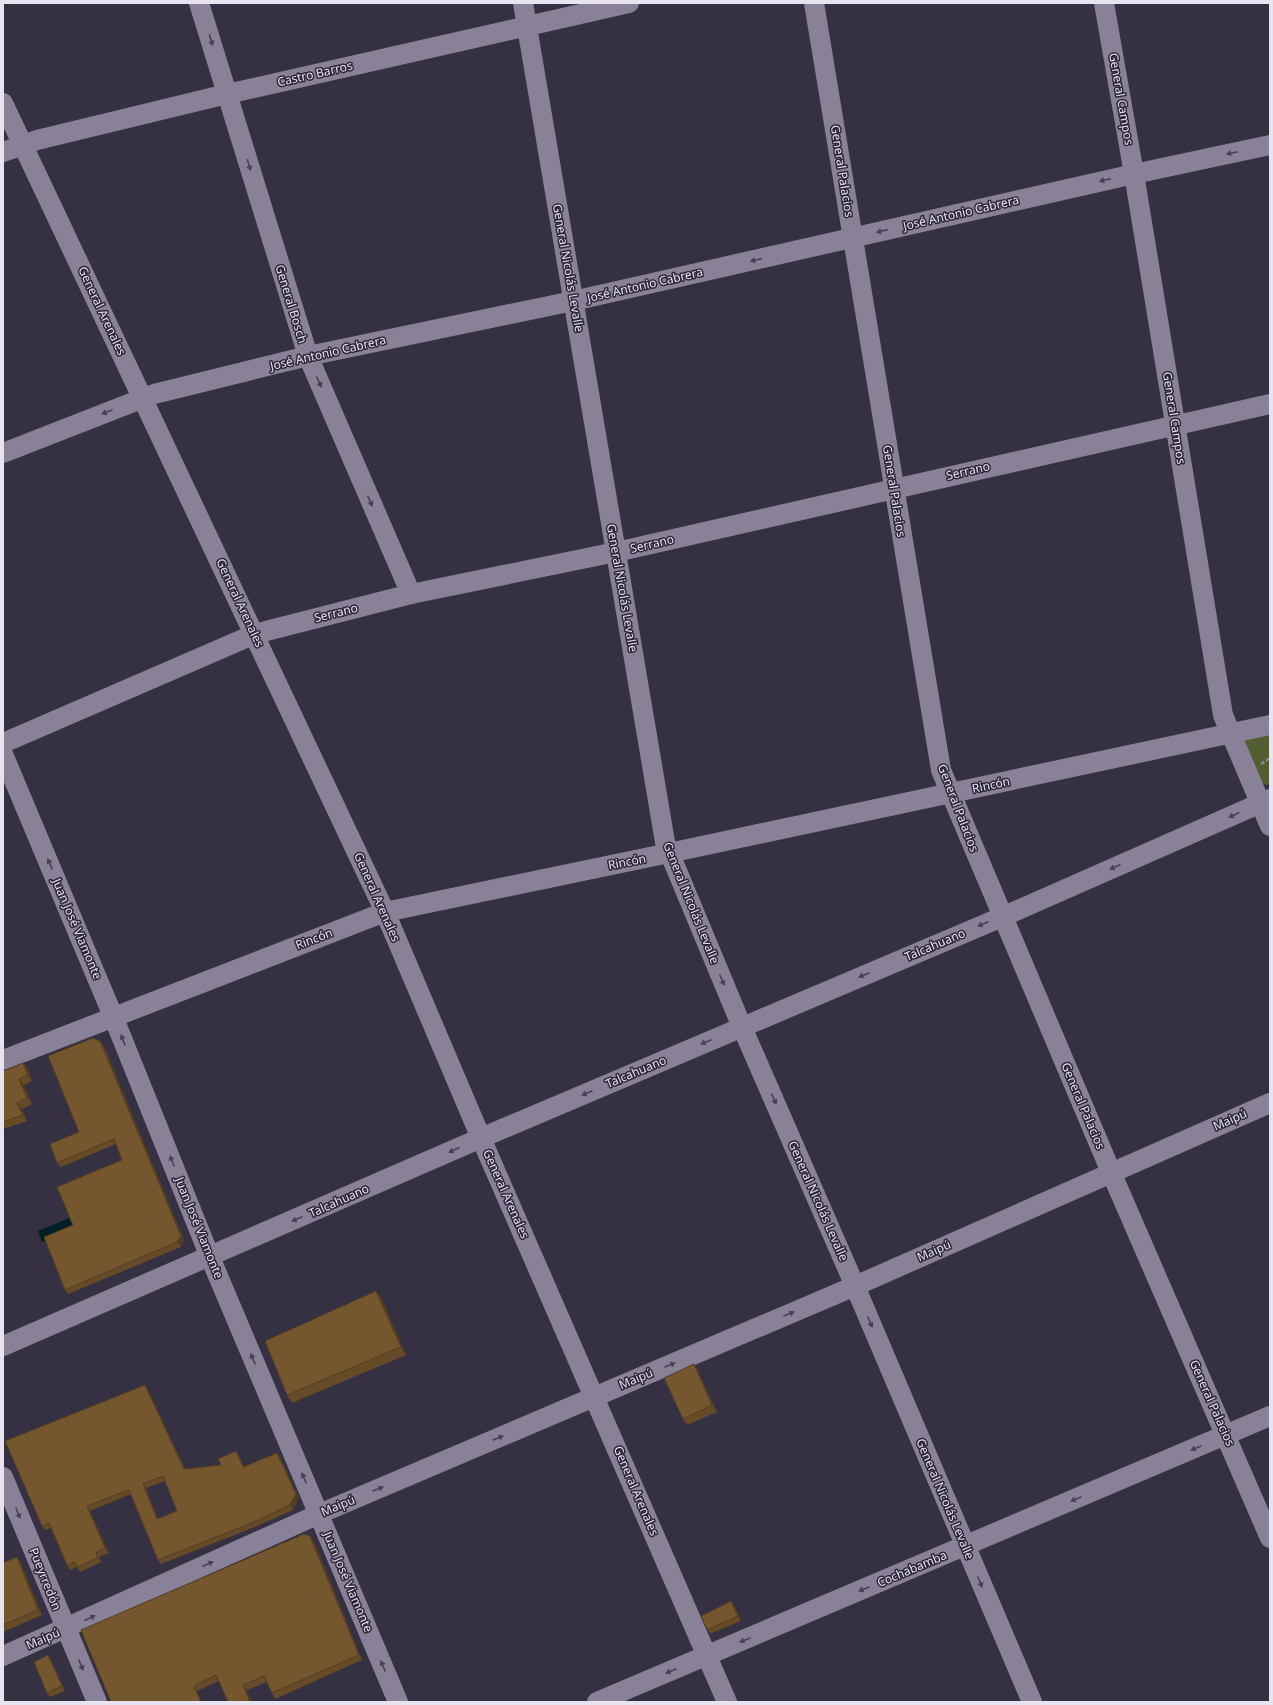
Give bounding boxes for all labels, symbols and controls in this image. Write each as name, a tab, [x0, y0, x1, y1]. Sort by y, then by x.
one-way arrow	[208, 35, 214, 47]
street label: General Campos	[1105, 52, 1138, 147]
street label: Castro Barros	[276, 57, 354, 90]
street label: General Palacios	[827, 124, 858, 218]
one-way arrow	[1226, 151, 1238, 157]
one-way arrow	[246, 159, 252, 171]
one-way arrow	[1099, 178, 1111, 184]
street label: José Antonio Cabrera	[900, 191, 1020, 234]
street label: General Nicolás Levalle	[549, 202, 588, 334]
one-way arrow	[876, 228, 888, 234]
one-way arrow	[749, 257, 762, 263]
street label: General Bosch	[271, 262, 311, 345]
street label: José Antonio Cabrera	[584, 263, 704, 306]
street label: General Arenales	[74, 264, 131, 358]
street label: José Antonio Cabrera	[267, 331, 387, 374]
street label: General Campos	[1159, 371, 1190, 466]
one-way arrow	[316, 376, 322, 388]
one-way arrow	[100, 410, 112, 416]
street label: General Palacios	[879, 444, 910, 538]
street label: Serrano	[944, 457, 991, 484]
one-way arrow	[368, 495, 374, 507]
street label: General Nicolás Levalle	[603, 522, 642, 654]
street label: Serrano	[628, 530, 675, 557]
street label: General Arenales	[212, 556, 269, 650]
street label: Serrano	[312, 599, 359, 626]
street label: General Palacios	[934, 761, 983, 855]
street label: Rincón	[970, 772, 1011, 797]
one-way arrow	[1228, 812, 1240, 818]
street label: General Nicolás Levalle	[659, 839, 724, 966]
street label: General Arenales	[350, 849, 405, 944]
street label: Rincón	[606, 849, 647, 874]
one-way arrow	[46, 858, 52, 870]
one-way arrow	[1110, 864, 1121, 870]
street label: Juan José Viamonte	[48, 875, 107, 982]
one-way arrow	[977, 922, 989, 928]
street label: Rincón	[293, 924, 335, 953]
street label: Talcahuano	[902, 924, 968, 965]
one-way arrow	[857, 973, 869, 979]
one-way arrow	[720, 974, 726, 986]
one-way arrow	[120, 1034, 126, 1046]
one-way arrow	[701, 1039, 712, 1045]
street label: Talcahuano	[603, 1051, 669, 1092]
street label: General Palacios	[1057, 1060, 1110, 1152]
one-way arrow	[581, 1090, 592, 1096]
one-way arrow	[771, 1094, 777, 1106]
street label: Maipú	[1210, 1105, 1249, 1135]
street label: General Nicolás Levalle	[784, 1138, 853, 1264]
street label: General Arenales	[479, 1146, 534, 1241]
one-way arrow	[449, 1147, 460, 1153]
one-way arrow	[168, 1154, 174, 1166]
street label: Juan José Viamonte	[171, 1174, 228, 1281]
street label: Talcahuano	[306, 1180, 372, 1221]
one-way arrow	[291, 1216, 302, 1222]
street label: Maipú	[914, 1236, 953, 1266]
one-way arrow	[783, 1311, 795, 1317]
one-way arrow	[868, 1316, 874, 1328]
one-way arrow	[250, 1352, 256, 1364]
street label: General Palacios	[1186, 1357, 1239, 1449]
one-way arrow	[664, 1362, 676, 1368]
street label: Maipú	[616, 1364, 655, 1393]
one-way arrow	[493, 1435, 505, 1441]
street label: General Nicolás Levalle	[912, 1436, 979, 1562]
street label: General Arenales	[610, 1443, 663, 1539]
one-way arrow	[1190, 1445, 1201, 1451]
one-way arrow	[301, 1473, 307, 1484]
one-way arrow	[373, 1486, 384, 1492]
street label: Maipú	[318, 1491, 357, 1520]
one-way arrow	[1070, 1496, 1081, 1502]
one-way arrow	[15, 1508, 21, 1519]
street label: Juan José Viamonte	[319, 1528, 378, 1635]
street label: Pueyrredón	[25, 1545, 66, 1613]
street label: Cochabamba	[874, 1546, 949, 1591]
one-way arrow	[203, 1561, 215, 1567]
one-way arrow	[977, 1576, 983, 1587]
one-way arrow	[858, 1586, 870, 1592]
one-way arrow	[84, 1615, 96, 1621]
street label: Maipú	[23, 1624, 62, 1654]
one-way arrow	[738, 1637, 750, 1643]
one-way arrow	[78, 1659, 84, 1670]
one-way arrow	[380, 1660, 386, 1672]
one-way arrow	[665, 1668, 676, 1674]

